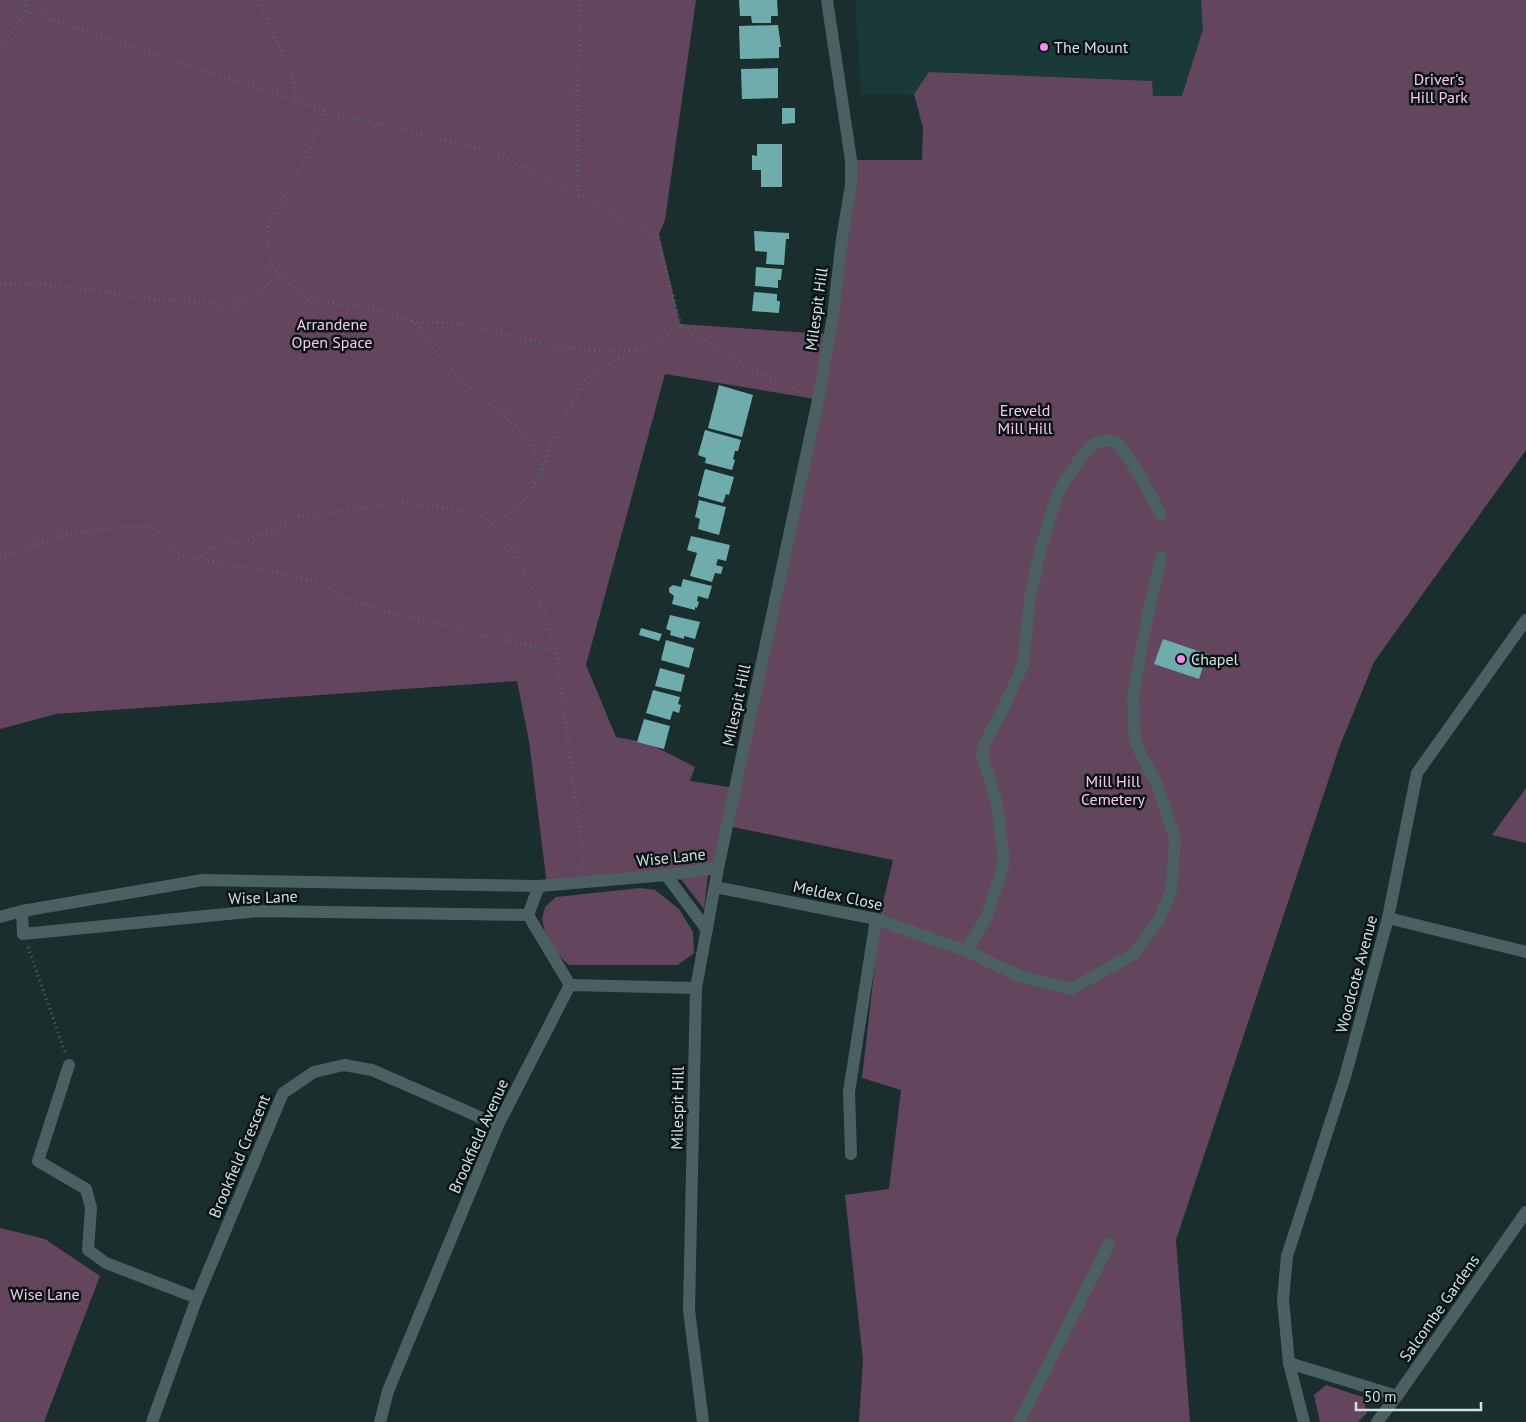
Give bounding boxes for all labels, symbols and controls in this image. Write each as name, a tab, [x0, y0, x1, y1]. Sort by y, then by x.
place label: The Mount	[1054, 37, 1129, 57]
marker: The Mount	[1038, 41, 1050, 53]
park label: Driver's Hill Park	[1410, 69, 1468, 107]
street label: Milespit Hill	[800, 266, 832, 352]
park label: Arrandene Open Space	[292, 314, 372, 352]
park label: Ereveld Mill Hill	[998, 400, 1053, 438]
place label: Chapel	[1191, 649, 1239, 669]
marker: Chapel	[1175, 653, 1187, 665]
street label: Milespit Hill	[718, 662, 755, 748]
park label: Mill Hill Cemetery	[1081, 771, 1146, 809]
street label: Wise Lane	[635, 843, 707, 871]
street label: Meldex Close	[791, 876, 885, 914]
street label: Wise Lane	[228, 886, 298, 908]
street label: Woodcote Avenue	[1331, 913, 1381, 1035]
street label: Milespit Hill	[666, 1066, 688, 1150]
street label: Brookfield Avenue	[444, 1076, 512, 1196]
street label: Brookfield Crescent	[204, 1091, 274, 1221]
street label: Salcombe Gardens	[1395, 1250, 1483, 1365]
park label: Wise Lane	[10, 1284, 80, 1304]
scale bar	[1356, 1380, 1481, 1412]
text: 50 m	[1364, 1387, 1397, 1406]

